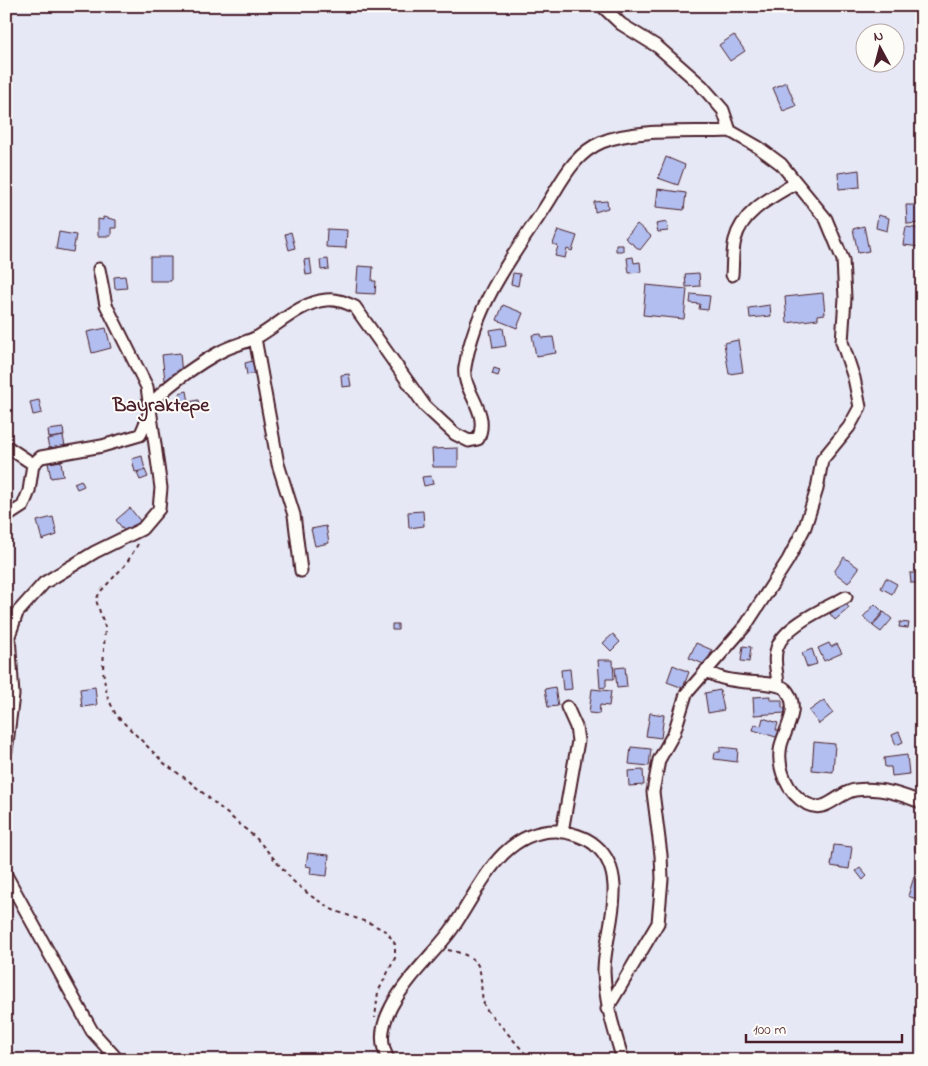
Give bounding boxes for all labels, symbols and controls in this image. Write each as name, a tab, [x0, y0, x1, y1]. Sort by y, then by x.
north arrow	[856, 22, 906, 72]
text: N	[873, 26, 885, 48]
district label: Bayraktepe	[112, 392, 210, 422]
scale bar	[746, 1011, 902, 1043]
text: 100 m	[753, 1019, 786, 1041]

